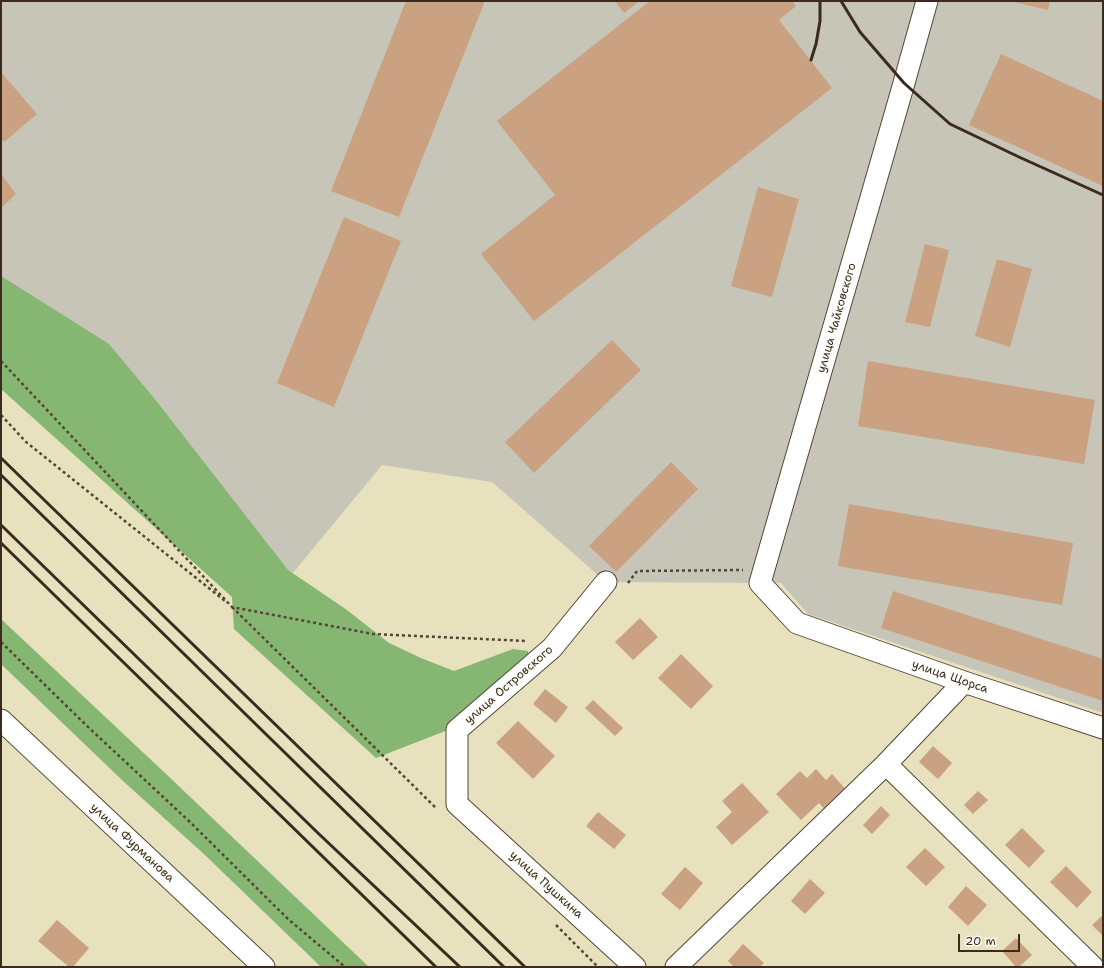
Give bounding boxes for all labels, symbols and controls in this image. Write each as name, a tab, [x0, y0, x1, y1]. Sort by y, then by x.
street label: улица Чайковского	[814, 261, 860, 375]
street label: улица Островского	[462, 643, 556, 727]
street label: улица Щорса	[910, 657, 990, 697]
street label: улица Фурманова	[87, 800, 177, 886]
street label: улица Пушкина	[506, 848, 586, 922]
scale bar	[960, 926, 1022, 952]
text: 20 m	[965, 933, 996, 949]

